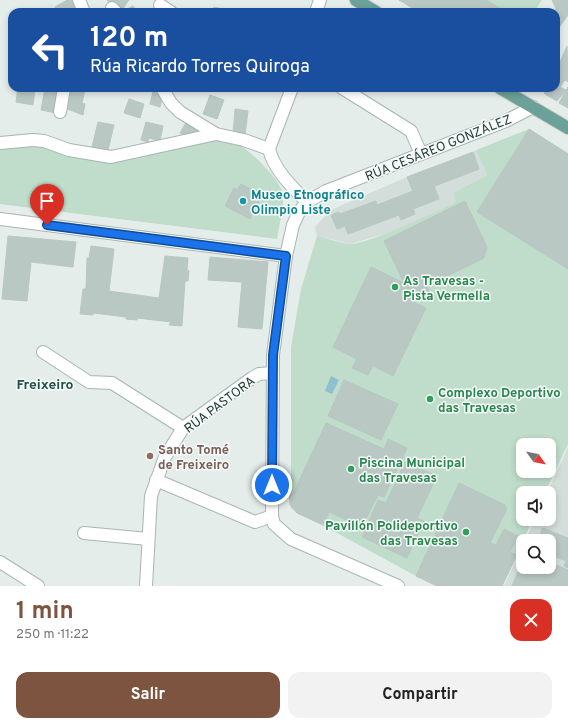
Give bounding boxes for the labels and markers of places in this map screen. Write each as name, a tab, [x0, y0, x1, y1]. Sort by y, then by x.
pin	[30, 184, 64, 225]
place label: Museo Etnográfico Olimpio Liste	[251, 188, 364, 219]
marker: Museo Etnográfico Olimpio Liste	[238, 196, 248, 206]
place label: As Travesas - Pista Vermella	[403, 274, 490, 305]
marker: As Travesas - Pista Vermella	[390, 282, 400, 292]
place label: Complexo Deportivo das Travesas	[438, 386, 561, 417]
marker: Complexo Deportivo das Travesas	[425, 394, 435, 404]
place label: Santo Tomé de Freixeiro	[158, 443, 229, 474]
marker: Santo Tomé de Freixeiro	[145, 451, 155, 461]
place label: Piscina Municipal das Travesas	[359, 456, 465, 487]
marker: Piscina Municipal das Travesas	[346, 464, 356, 474]
place label: Pavillón Polideportivo das Travesas	[325, 519, 458, 550]
marker: Pavillón Polideportivo das Travesas	[461, 527, 471, 537]

